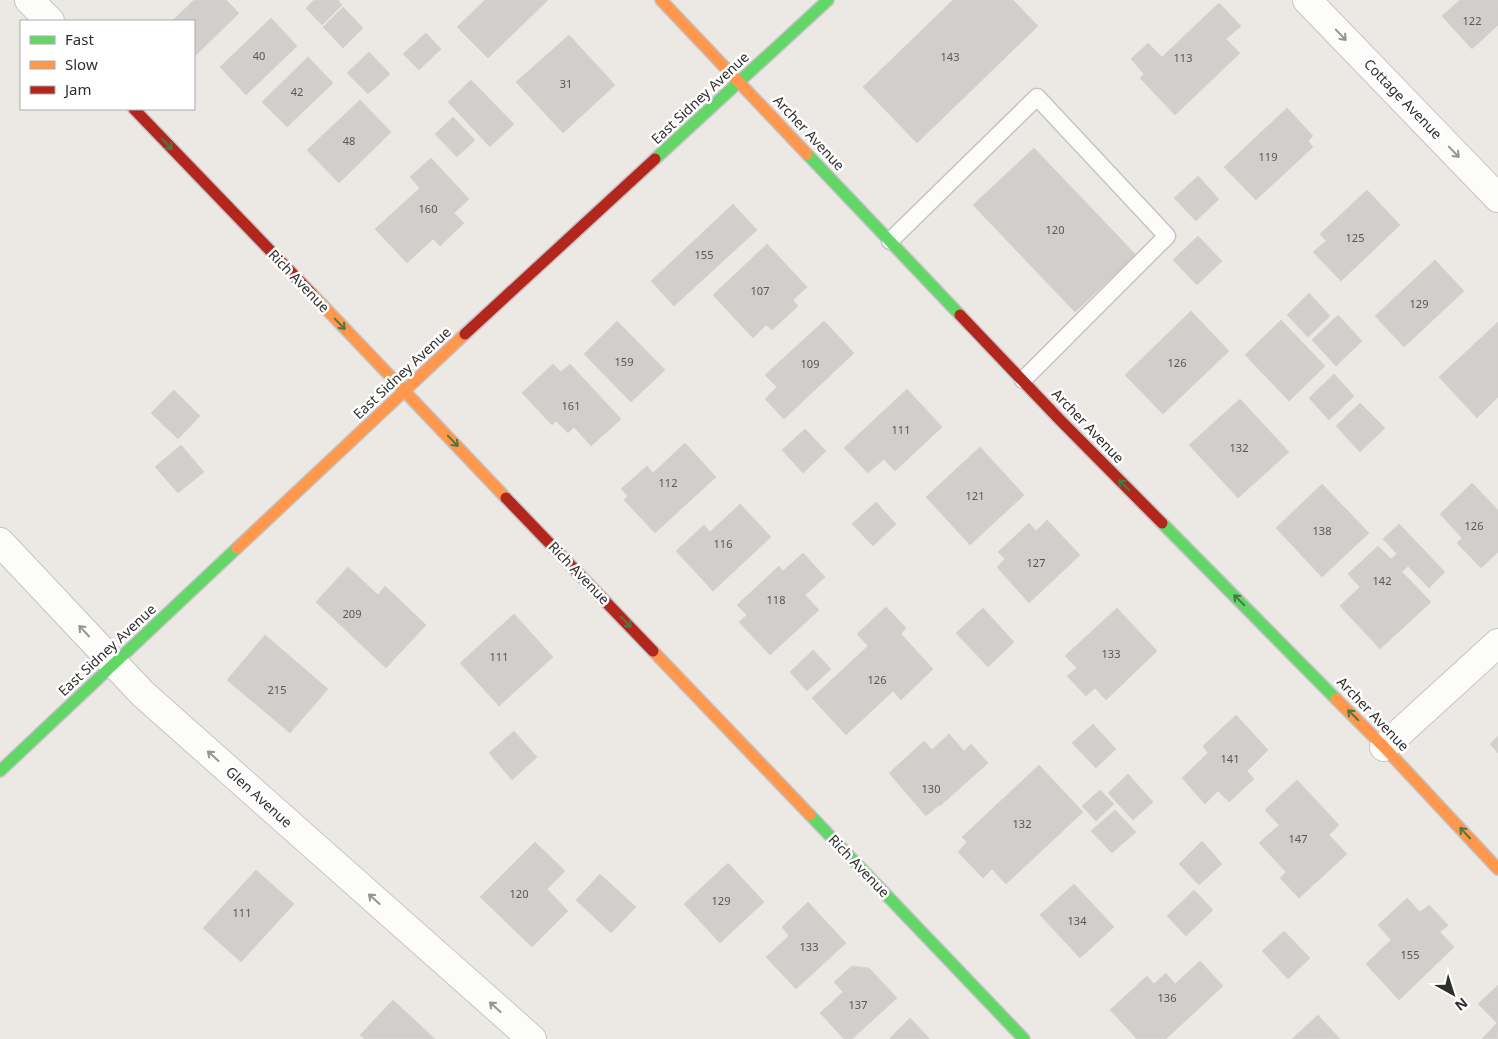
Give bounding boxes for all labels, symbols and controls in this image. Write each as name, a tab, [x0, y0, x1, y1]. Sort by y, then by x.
house number: 122	[1463, 13, 1481, 28]
legend	[20, 20, 195, 110]
text: Fast	[65, 29, 94, 49]
one-way arrow	[1335, 29, 1347, 41]
street label: East Sidney Avenue	[647, 47, 753, 148]
house number: 40	[253, 48, 265, 63]
house number: 143	[941, 49, 959, 64]
house number: 113	[1174, 50, 1192, 65]
text: Slow	[65, 54, 98, 74]
street label: Cottage Avenue	[1360, 54, 1447, 143]
house number: 31	[560, 76, 572, 91]
text: Jam	[63, 79, 92, 99]
house number: 42	[291, 84, 303, 99]
street label: Archer Avenue	[770, 91, 849, 174]
house number: 48	[343, 133, 355, 148]
one-way arrow	[161, 138, 173, 150]
one-way arrow	[1448, 145, 1460, 158]
house number: 119	[1259, 149, 1277, 164]
house number: 160	[419, 201, 437, 216]
house number: 120	[1046, 222, 1064, 237]
house number: 125	[1346, 230, 1364, 245]
street label: Rich Avenue	[265, 245, 334, 316]
house number: 155	[695, 247, 713, 262]
house number: 107	[751, 283, 769, 298]
house number: 129	[1410, 296, 1428, 311]
one-way arrow	[334, 318, 346, 331]
street label: East Sidney Avenue	[349, 322, 455, 423]
house number: 159	[615, 354, 633, 369]
house number: 126	[1168, 355, 1186, 370]
house number: 109	[801, 356, 819, 371]
street label: Archer Avenue	[1048, 384, 1129, 467]
house number: 161	[562, 398, 580, 413]
house number: 111	[892, 422, 910, 437]
one-way arrow	[447, 435, 459, 448]
house number: 132	[1230, 440, 1248, 455]
house number: 112	[659, 475, 677, 490]
one-way arrow	[1119, 479, 1131, 491]
house number: 121	[966, 488, 984, 503]
house number: 126	[1465, 518, 1483, 533]
house number: 138	[1313, 523, 1331, 538]
house number: 116	[714, 536, 732, 551]
street label: Rich Avenue	[545, 537, 614, 608]
house number: 127	[1027, 555, 1045, 570]
house number: 142	[1373, 573, 1391, 588]
house number: 118	[767, 592, 785, 607]
one-way arrow	[1233, 594, 1245, 606]
street label: East Sidney Avenue	[54, 599, 160, 700]
house number: 209	[343, 606, 361, 621]
one-way arrow	[620, 616, 632, 628]
one-way arrow	[78, 625, 90, 638]
house number: 133	[1102, 646, 1120, 661]
house number: 111	[490, 649, 508, 664]
house number: 126	[868, 672, 886, 687]
street label: Archer Avenue	[1333, 672, 1414, 755]
house number: 215	[268, 682, 286, 697]
one-way arrow	[1347, 709, 1359, 722]
one-way arrow	[206, 750, 219, 762]
house number: 141	[1221, 751, 1239, 766]
street label: Glen Avenue	[222, 762, 297, 832]
house number: 130	[922, 781, 940, 796]
house number: 132	[1013, 816, 1031, 831]
one-way arrow	[1459, 827, 1471, 840]
street label: Rich Avenue	[825, 830, 894, 901]
house number: 147	[1289, 831, 1307, 846]
house number: 120	[510, 886, 528, 901]
one-way arrow	[367, 893, 380, 905]
house number: 129	[712, 893, 730, 908]
house number: 111	[233, 905, 251, 920]
house number: 134	[1068, 913, 1087, 928]
house number: 133	[800, 939, 818, 954]
house number: 155	[1401, 947, 1419, 962]
north arrow	[1428, 969, 1478, 1019]
house number: 136	[1158, 990, 1176, 1005]
text: N	[1451, 994, 1472, 1015]
house number: 137	[849, 997, 867, 1012]
one-way arrow	[489, 1001, 502, 1012]

